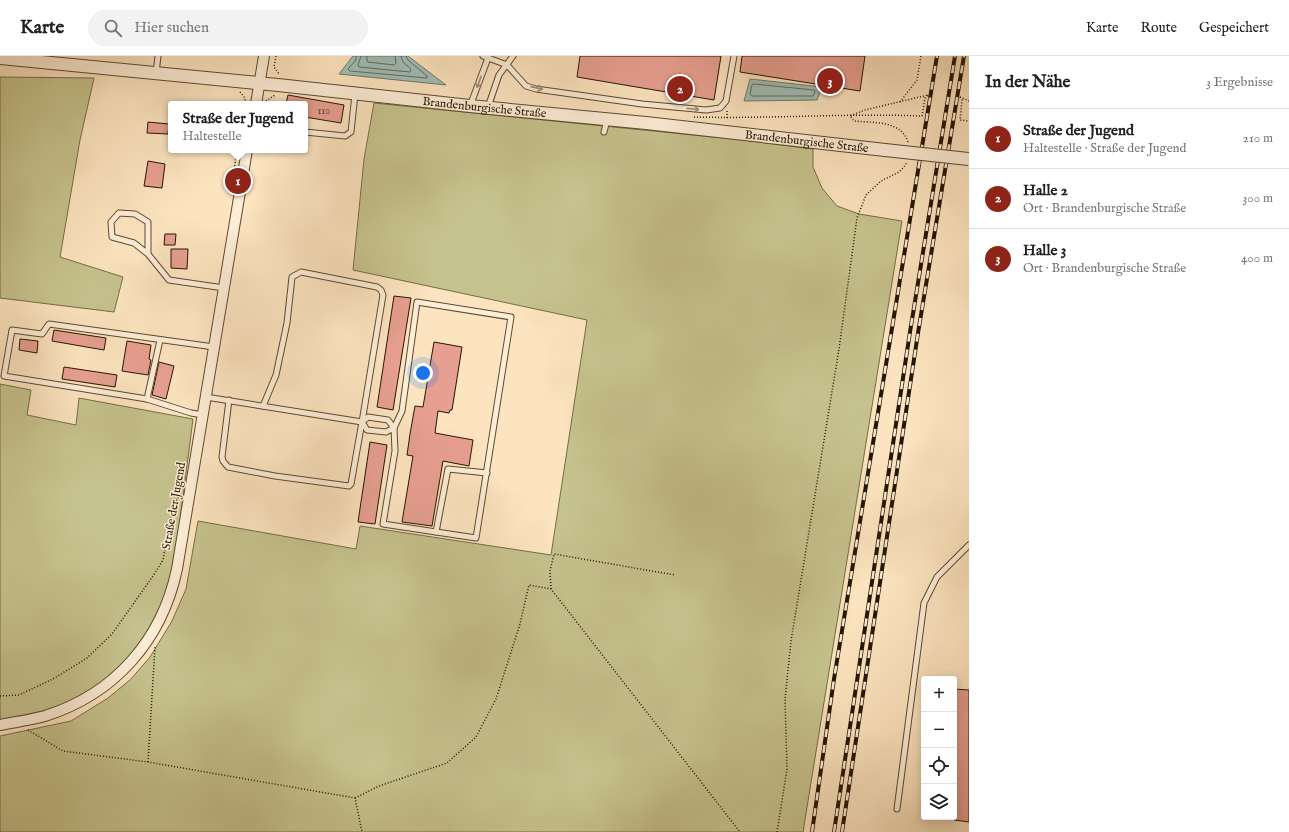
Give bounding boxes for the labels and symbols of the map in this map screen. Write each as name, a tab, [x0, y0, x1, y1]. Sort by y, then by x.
pin: 3	[817, 66, 843, 96]
pin: 2	[667, 74, 693, 104]
one-way arrow	[475, 76, 483, 88]
one-way arrow	[530, 85, 543, 93]
street label: Brandenburgische Straße	[422, 93, 548, 121]
house number: 110	[318, 105, 330, 118]
one-way arrow	[686, 105, 699, 113]
street label: Brandenburgische Straße	[744, 127, 870, 156]
pin: 1	[225, 166, 251, 196]
your location	[413, 363, 433, 383]
street label: Straße der Jugend	[159, 460, 190, 551]

